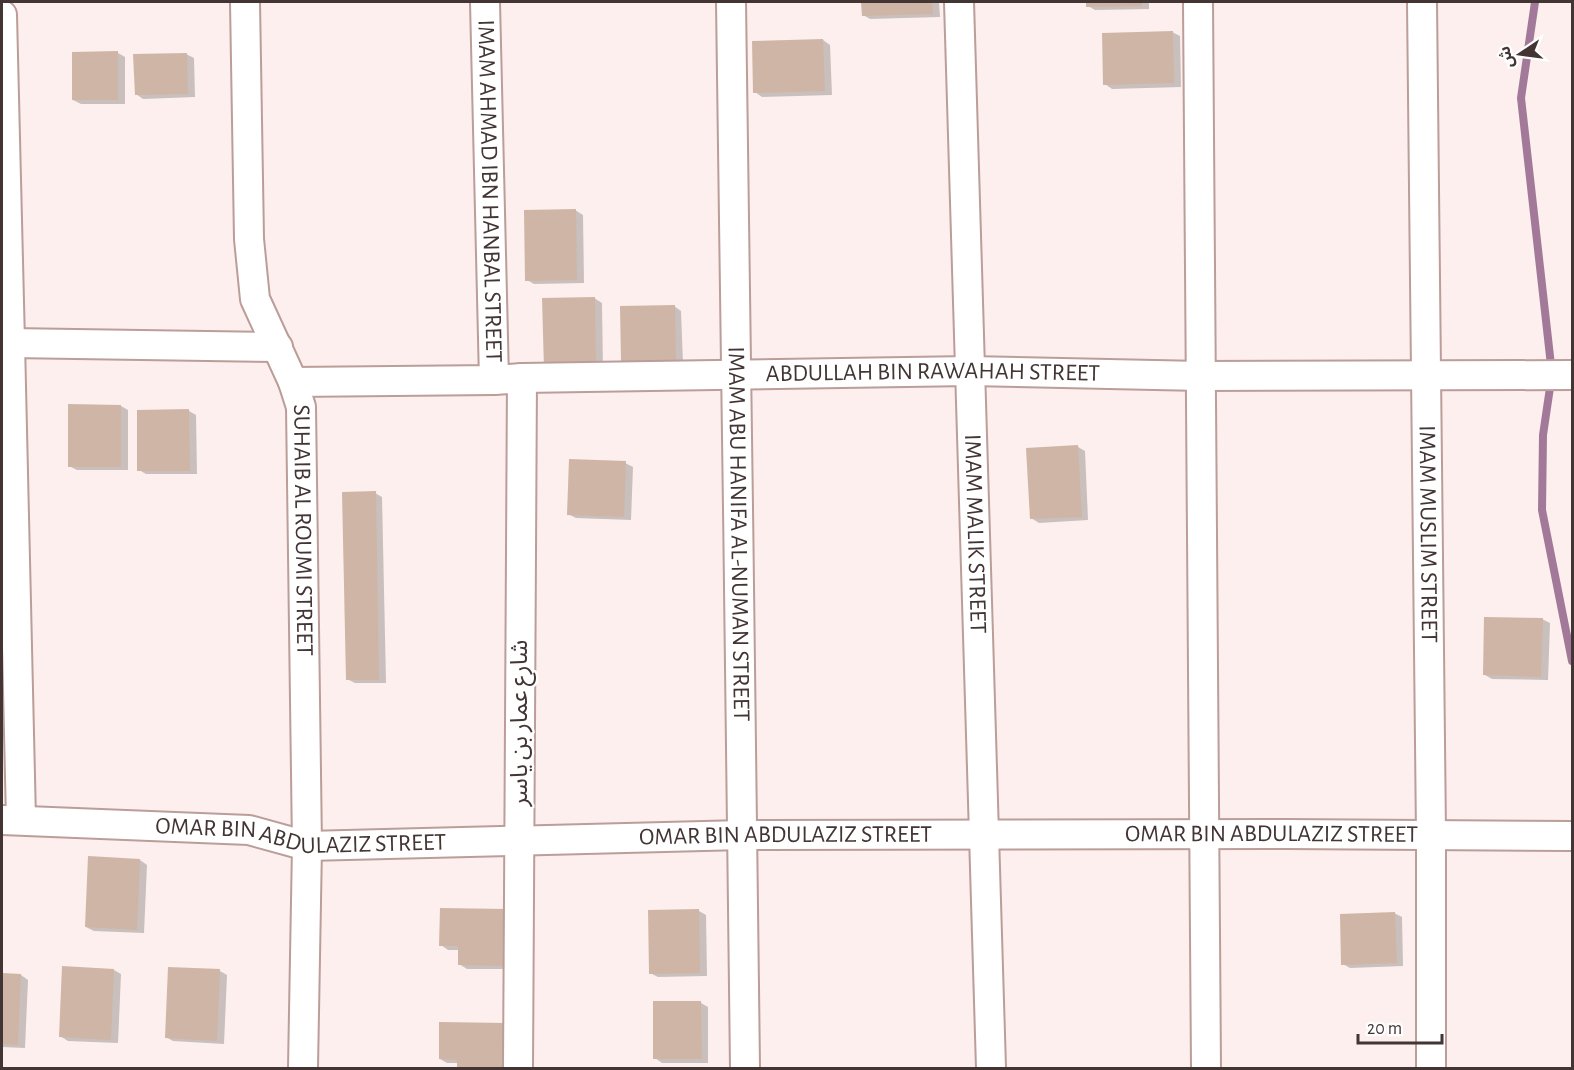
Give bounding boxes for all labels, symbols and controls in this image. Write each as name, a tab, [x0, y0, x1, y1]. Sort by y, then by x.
street label: IMAM AHMAD IBN HANBAL STREET	[473, 19, 506, 363]
north arrow	[1490, 24, 1550, 84]
text: ش	[1496, 44, 1518, 70]
street label: IMAM ABU HANIFA AL-NUMAN STREET	[724, 346, 753, 722]
street label: ABDULLAH BIN RAWAHAH STREET	[766, 359, 1101, 386]
street label: SUHAIB AL ROUMI STREET	[289, 404, 316, 656]
street label: IMAM MUSLIM STREET	[1415, 425, 1441, 643]
street label: IMAM MALIK STREET	[960, 434, 990, 634]
street label: شارع عمار بن ياسر	[508, 640, 536, 807]
street label: OMAR BIN ABDULAZIZ STREET	[155, 814, 447, 858]
street label: OMAR BIN ABDULAZIZ STREET	[1125, 822, 1418, 847]
street label: OMAR BIN ABDULAZIZ STREET	[639, 823, 932, 850]
scale bar	[1358, 1007, 1442, 1045]
text: 20 m	[1367, 1020, 1402, 1038]

